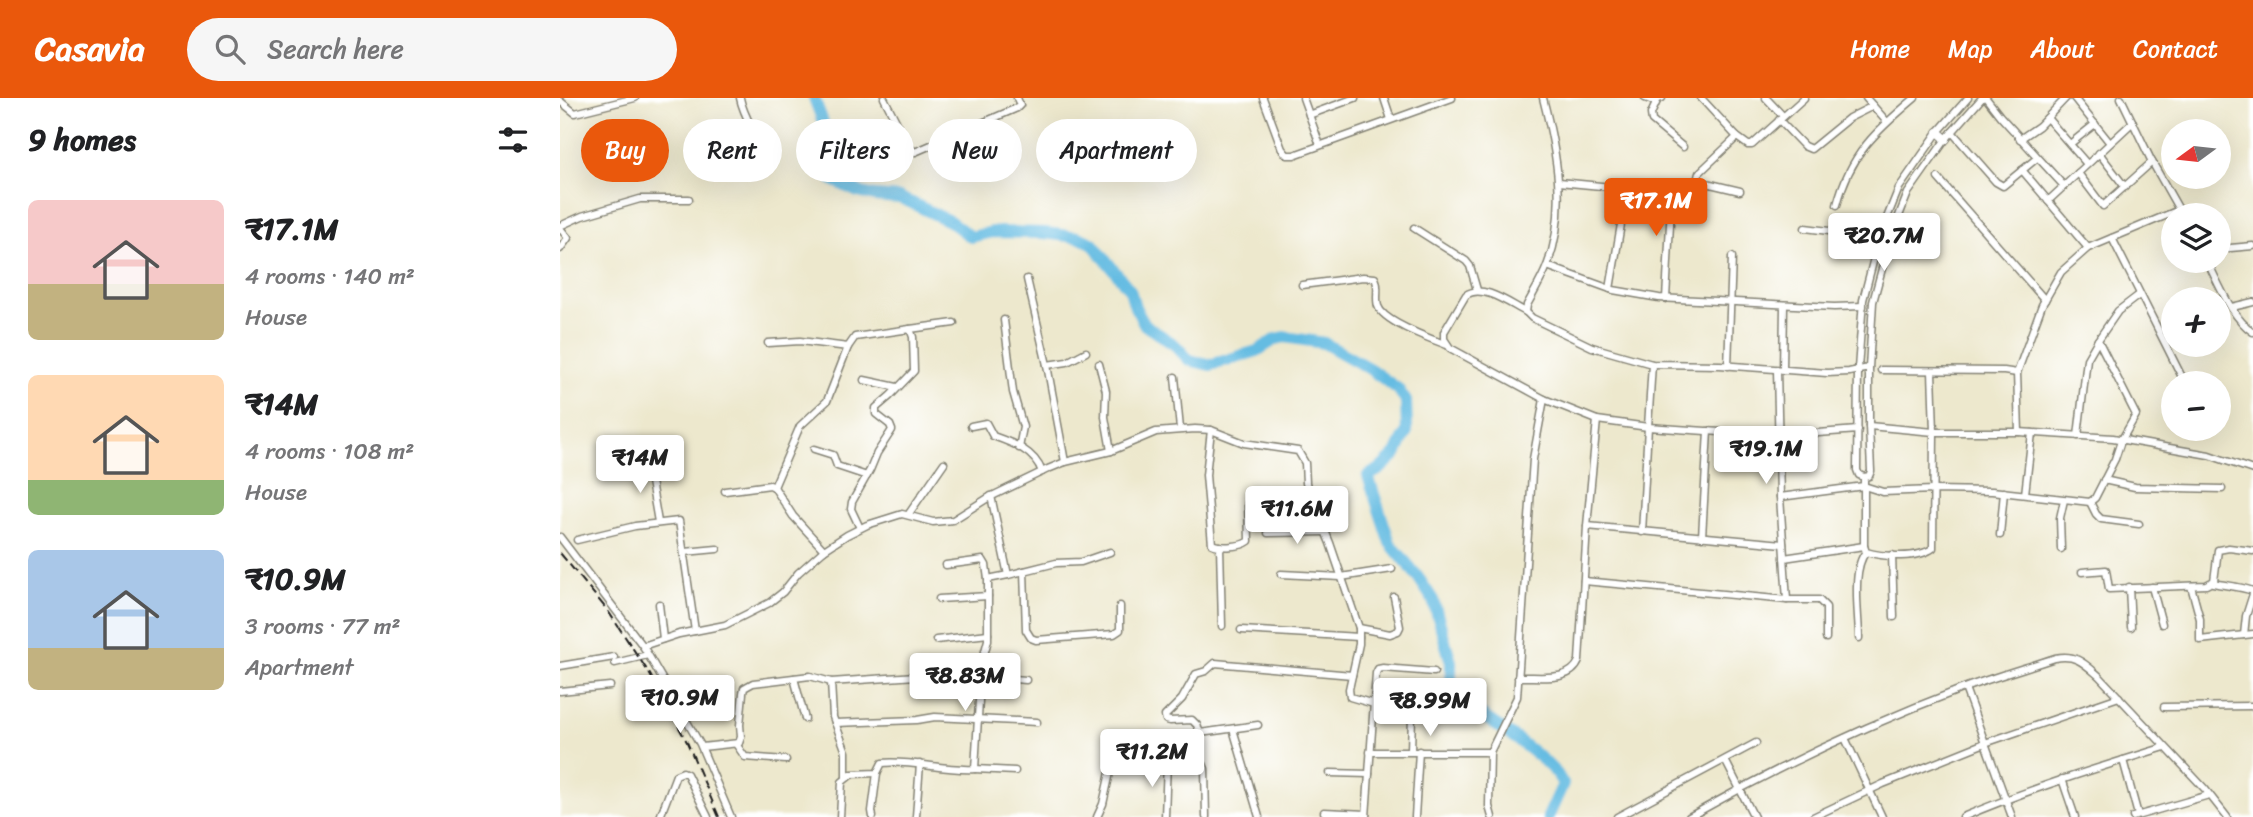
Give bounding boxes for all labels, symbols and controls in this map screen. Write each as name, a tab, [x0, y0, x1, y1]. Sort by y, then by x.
search box	[187, 18, 677, 81]
text: Casavia	[35, 20, 145, 78]
text: Search here	[267, 26, 404, 72]
text: Home	[1850, 28, 1910, 70]
text: Map	[1948, 28, 1992, 70]
text: About	[2030, 28, 2095, 70]
text: Contact	[2133, 28, 2218, 70]
icon: search	[211, 30, 249, 68]
text: 9 homes	[28, 113, 136, 167]
chip: Buy	[581, 119, 669, 182]
chip: Rent	[683, 119, 782, 182]
chip: Filters	[796, 119, 914, 182]
chip: New	[928, 119, 1022, 182]
chip: Apartment	[1036, 119, 1197, 182]
north arrow	[2161, 119, 2231, 189]
map controls	[2161, 119, 2231, 441]
icon: filters	[494, 121, 532, 159]
pin: ₹17.1M	[1599, 178, 1713, 238]
text: ₹17.1M	[1620, 180, 1692, 221]
text: ₹17.1M	[245, 202, 338, 256]
button: layers	[2161, 203, 2231, 273]
pin: ₹20.7M	[1827, 214, 1941, 273]
text: ₹20.7M	[1844, 215, 1924, 256]
icon: home	[84, 228, 168, 312]
text: 4 rooms · 140 m²	[245, 256, 415, 297]
button: +	[2161, 287, 2231, 357]
text: House	[245, 297, 307, 338]
button: −	[2161, 371, 2231, 441]
text: ₹14M	[245, 377, 318, 431]
icon: home	[84, 403, 168, 487]
pin: ₹19.1M	[1709, 426, 1823, 486]
text: ₹19.1M	[1730, 428, 1802, 469]
text: 4 rooms · 108 m²	[245, 431, 414, 472]
pin: ₹14M	[599, 436, 681, 495]
text: ₹14M	[612, 437, 668, 478]
text: House	[245, 472, 307, 513]
pin: ₹11.6M	[1240, 486, 1354, 546]
text: ₹11.6M	[1261, 488, 1333, 529]
text: ₹10.9M	[245, 552, 346, 606]
icon: home	[84, 578, 168, 662]
text: 3 rooms · 77 m²	[245, 606, 401, 647]
text: Apartment	[245, 647, 354, 688]
pin: ₹8.83M	[908, 654, 1022, 713]
text: ₹8.83M	[926, 655, 1004, 696]
pin: ₹10.9M	[623, 676, 737, 735]
text: ₹10.9M	[641, 677, 719, 718]
pin: ₹8.99M	[1373, 678, 1487, 738]
text: ₹8.99M	[1390, 680, 1470, 721]
pin: ₹11.2M	[1095, 730, 1209, 789]
text: ₹11.2M	[1116, 731, 1188, 772]

